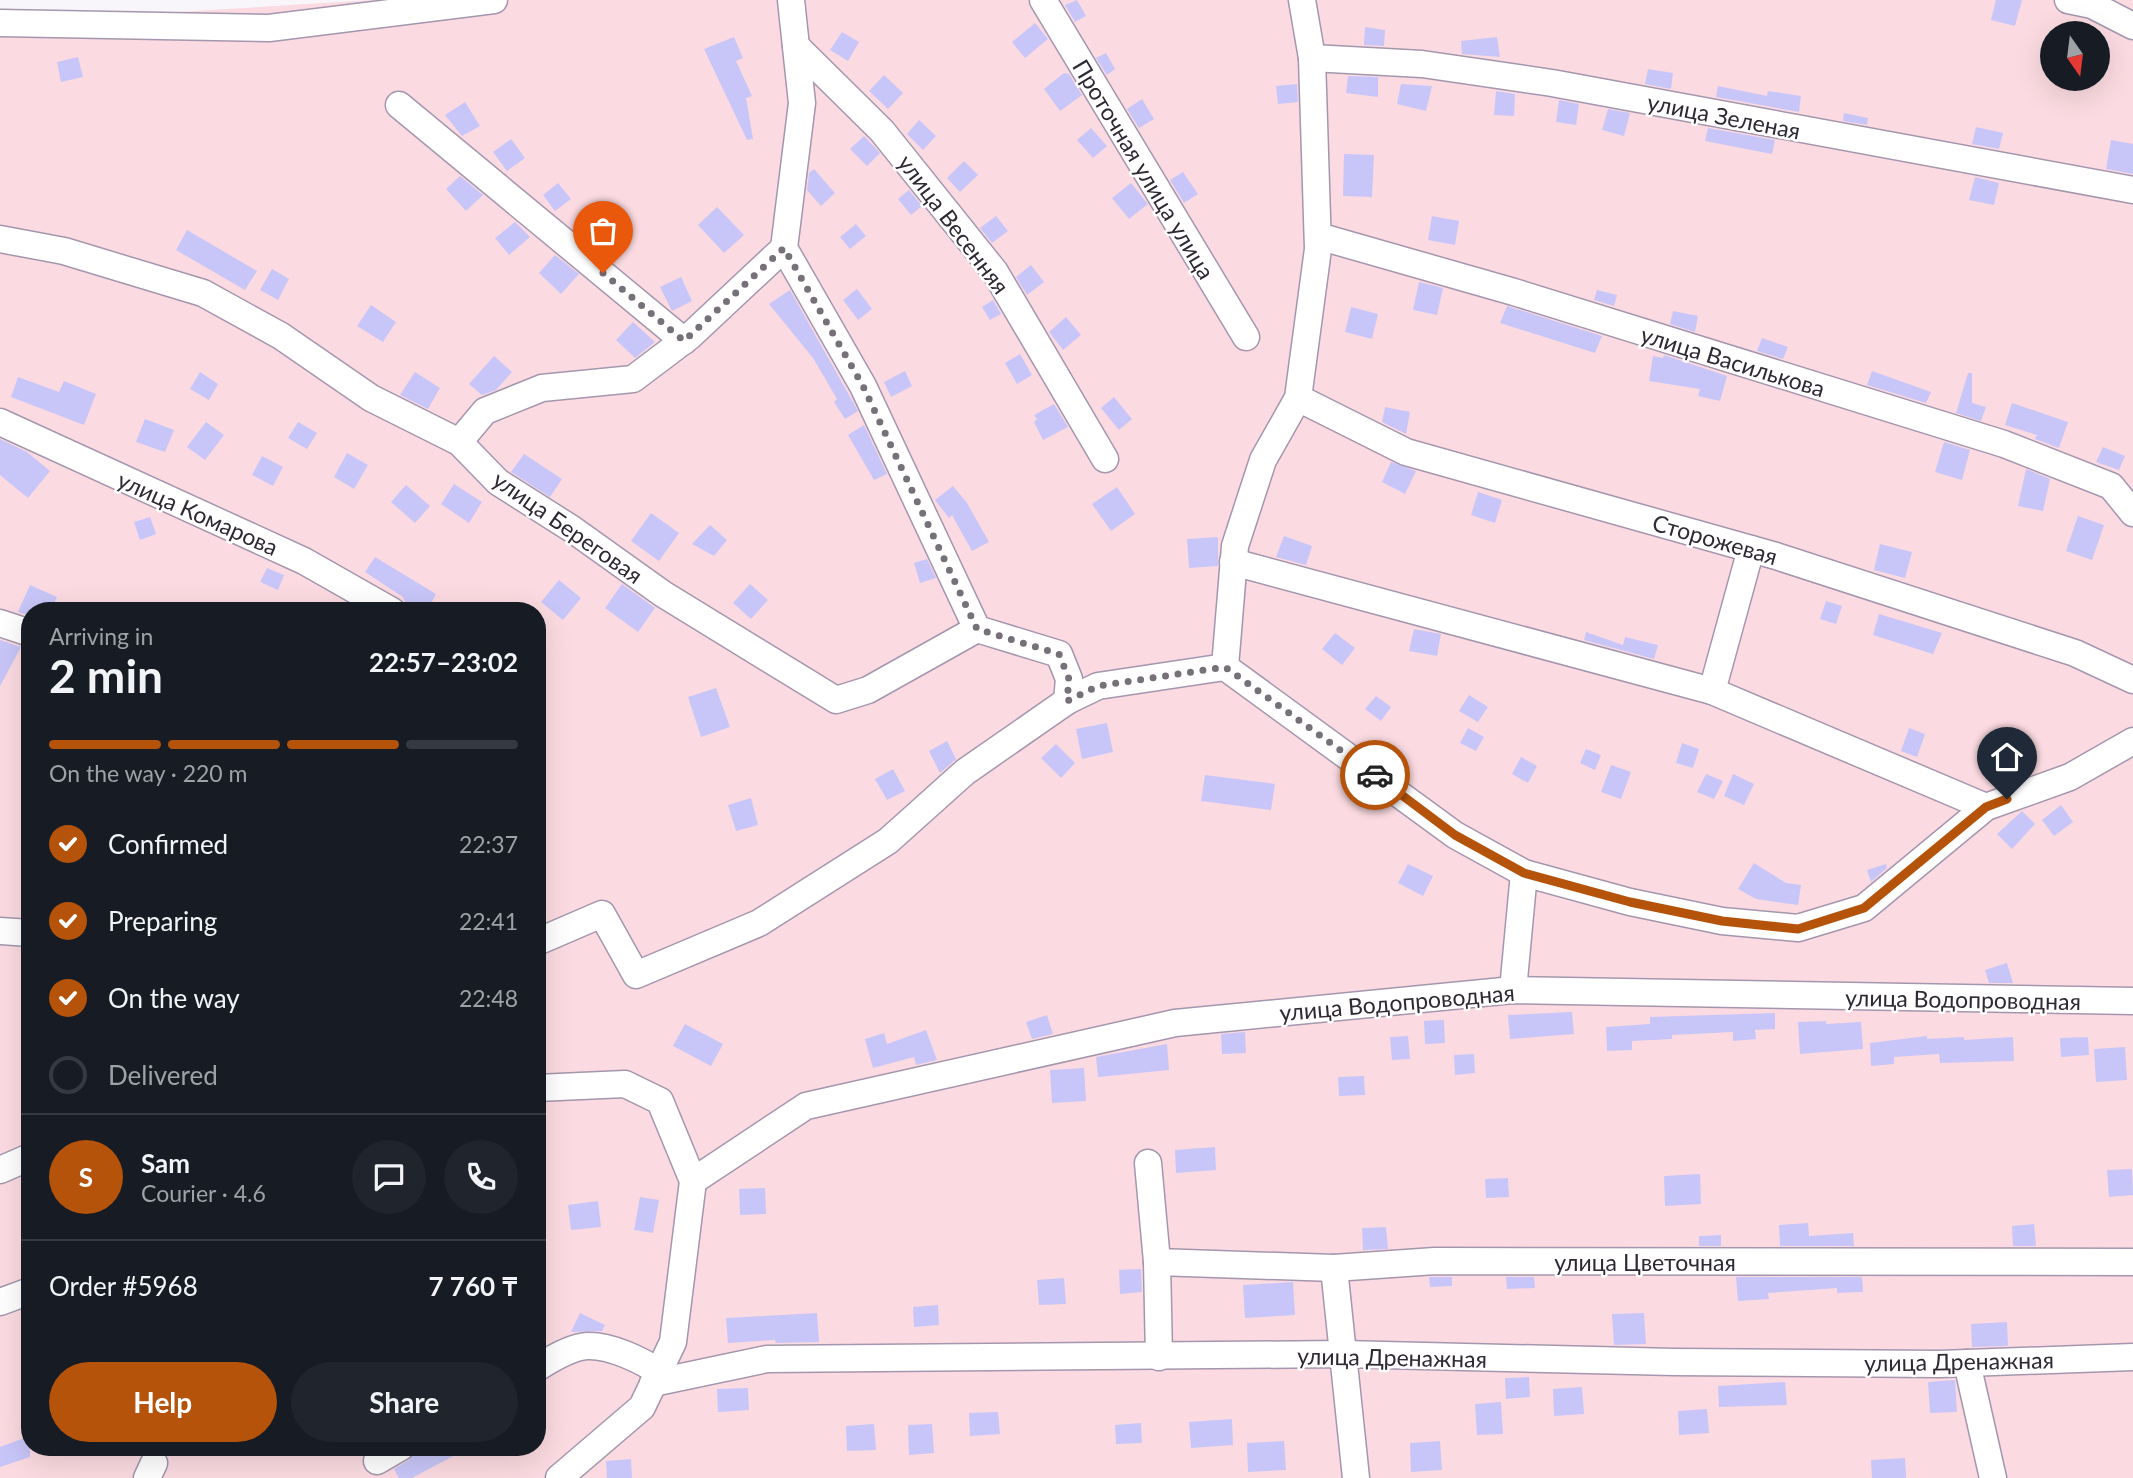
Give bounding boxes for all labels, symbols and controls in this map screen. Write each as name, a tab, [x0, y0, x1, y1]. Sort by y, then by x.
north arrow	[2040, 21, 2110, 91]
map controls	[2040, 21, 2110, 91]
street label: Проточная улица улица	[1067, 54, 1221, 284]
street label: улица Зеленая	[1645, 87, 1803, 145]
street label: улица Весенняя	[893, 149, 1015, 299]
pin	[573, 201, 633, 273]
icon: bag	[584, 212, 622, 250]
street label: улица Василькова	[1638, 320, 1828, 402]
street label: улица Комарова	[113, 465, 283, 561]
street label: улица Береговая	[488, 465, 648, 589]
street label: Сторожевая	[1649, 508, 1781, 570]
text: Arriving in	[49, 622, 153, 650]
text: 22:57–23:02	[369, 646, 518, 678]
text: 2 min	[49, 648, 163, 703]
pin	[1977, 727, 2037, 799]
icon: home	[1988, 738, 2026, 776]
courier	[1340, 740, 1410, 810]
icon: car	[1356, 756, 1394, 794]
text: On the way · 220 m	[49, 759, 248, 787]
icon: check	[49, 825, 87, 863]
text: Confirmed	[108, 828, 228, 860]
text: 22:37	[459, 830, 518, 858]
icon: check	[49, 902, 87, 940]
text: Preparing	[108, 905, 217, 937]
text: 22:41	[459, 907, 518, 935]
street label: улица Водопроводная	[1278, 978, 1516, 1026]
icon: check	[49, 979, 87, 1017]
text: On the way	[108, 982, 240, 1014]
street label: улица Водопроводная	[1845, 983, 2081, 1015]
text: 22:48	[459, 984, 518, 1012]
text: Delivered	[108, 1059, 218, 1091]
button: chat	[352, 1140, 426, 1214]
button: phone	[444, 1140, 518, 1214]
text: Sam	[141, 1147, 190, 1179]
text: S	[79, 1161, 93, 1193]
text: Courier · 4.6	[141, 1179, 266, 1207]
street label: улица Цветочная	[1554, 1248, 1736, 1276]
text: Order #5968	[49, 1270, 198, 1302]
text: 7 760 ₸	[428, 1270, 518, 1302]
street label: улица Дренажная	[1297, 1341, 1487, 1373]
street label: улица Дренажная	[1864, 1345, 2054, 1377]
button: Help	[49, 1362, 277, 1442]
button: Share	[291, 1362, 518, 1442]

